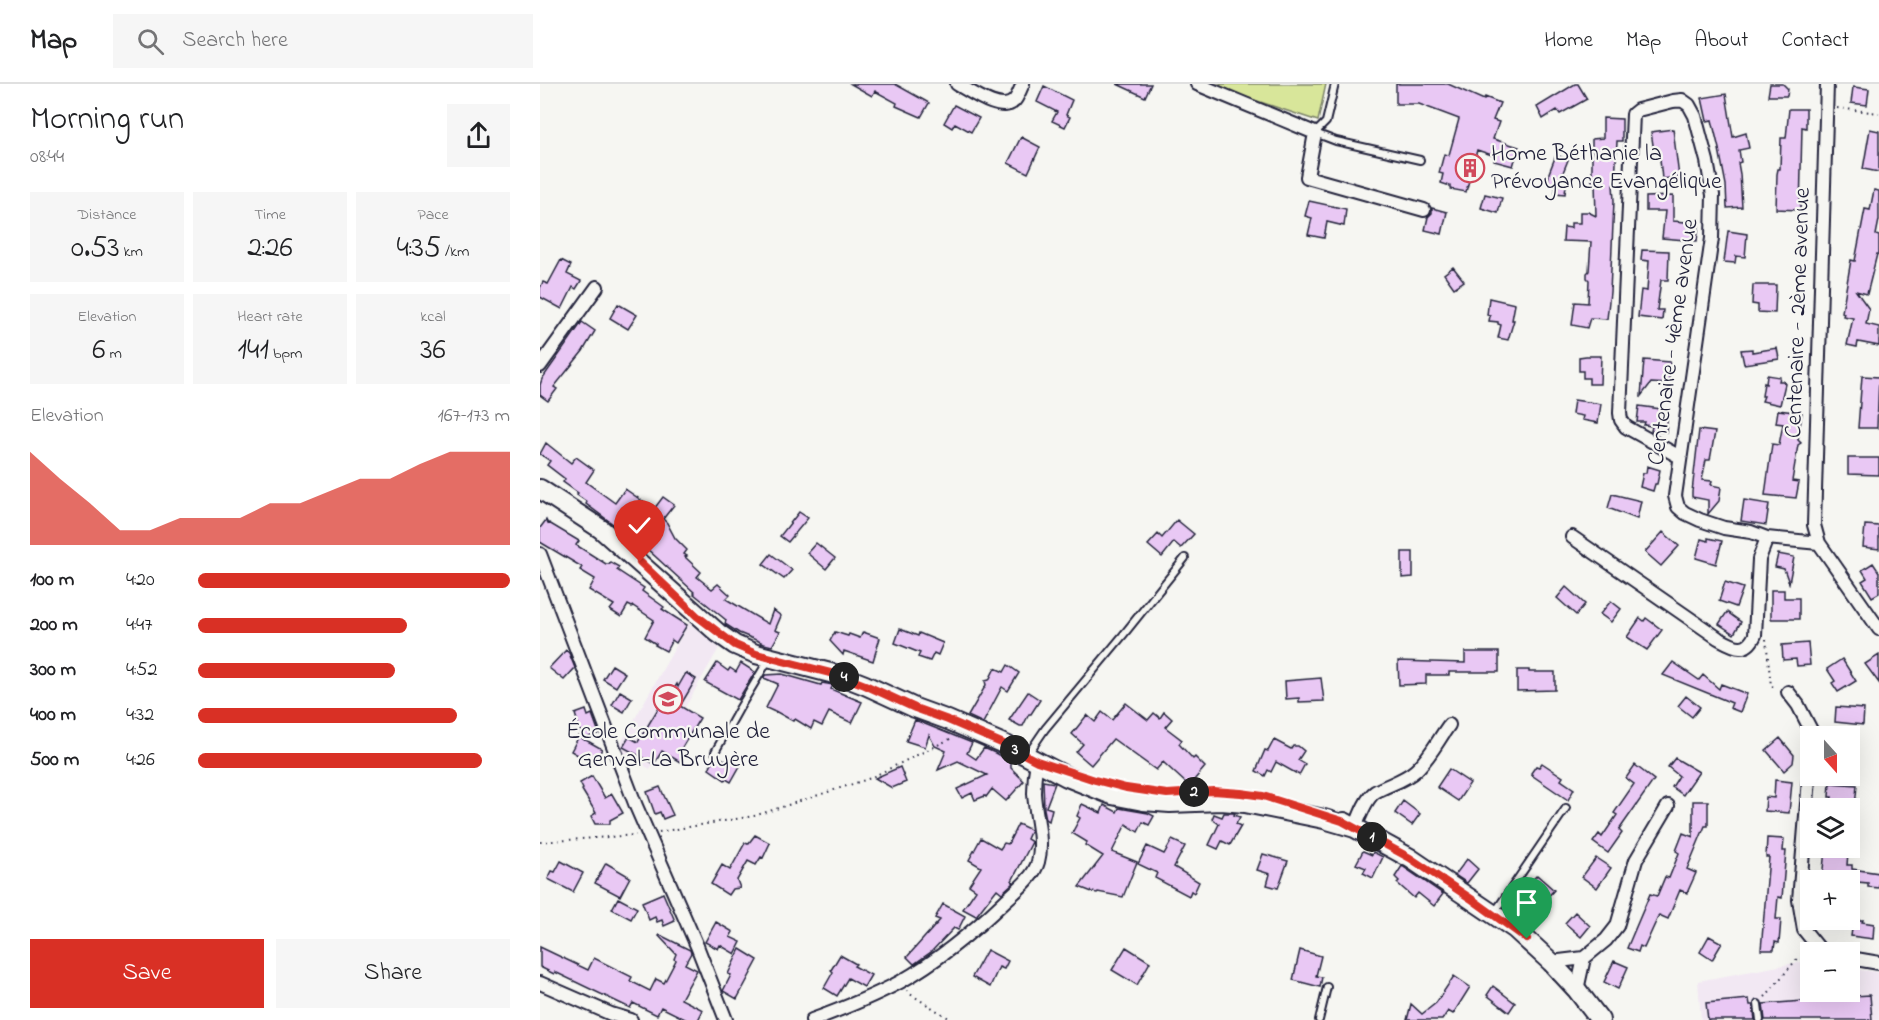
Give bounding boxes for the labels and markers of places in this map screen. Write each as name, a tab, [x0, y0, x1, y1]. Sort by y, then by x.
place label: Home Béthanie la Prévoyance Evangélique	[1491, 137, 1722, 201]
building icon: Home Béthanie la Prévoyance Evangélique	[1454, 152, 1486, 184]
pin	[614, 500, 665, 562]
pin: 4	[829, 662, 859, 692]
school or university icon: École Communale de Genval-La Bruyère	[652, 683, 684, 715]
place label: École Communale de Genval-La Bruyère	[566, 715, 770, 779]
pin: 3	[1000, 735, 1030, 765]
pin: 2	[1179, 777, 1209, 807]
pin: 1	[1357, 822, 1387, 852]
pin	[1501, 877, 1552, 939]

